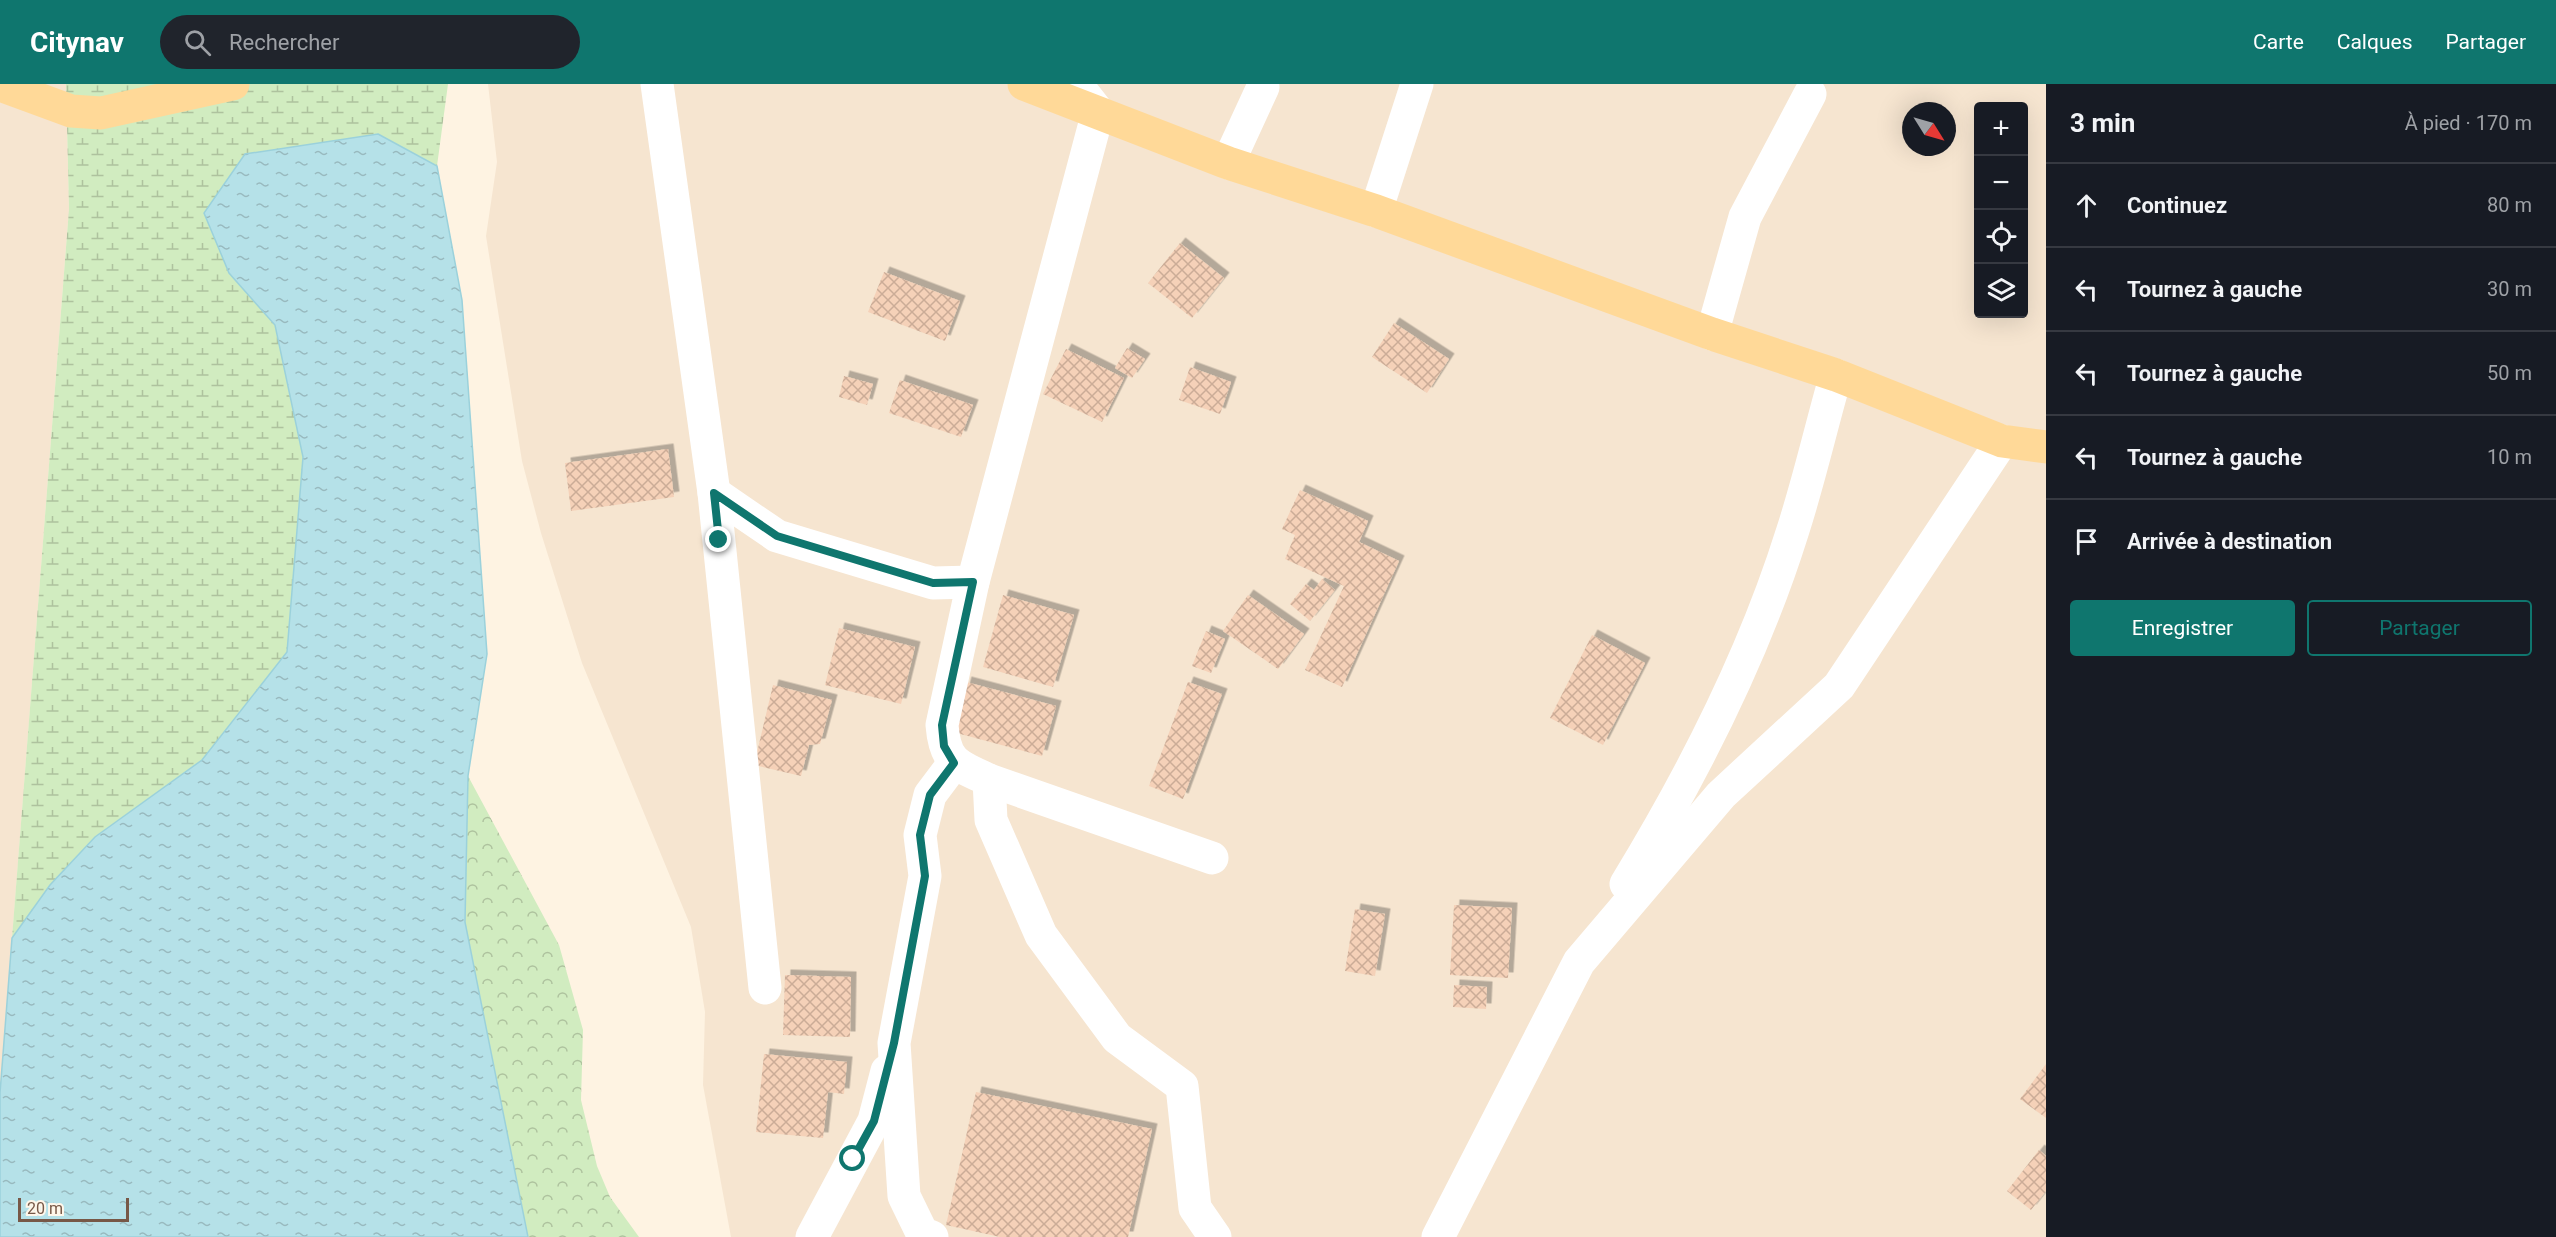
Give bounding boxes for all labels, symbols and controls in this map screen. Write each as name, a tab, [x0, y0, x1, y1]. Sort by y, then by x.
search box	[160, 15, 580, 69]
text: Citynav	[30, 26, 124, 59]
icon: search	[181, 26, 214, 59]
text: Rechercher	[229, 30, 339, 55]
text: Carte	[2253, 30, 2304, 54]
text: Calques	[2337, 30, 2412, 54]
text: Partager	[2445, 30, 2526, 54]
north arrow	[1902, 102, 1956, 156]
map controls	[1974, 102, 2028, 318]
button: +	[1974, 102, 2028, 156]
text: 3 min	[2070, 108, 2135, 138]
text: À pied · 170 m	[2405, 111, 2532, 135]
button: −	[1974, 156, 2028, 210]
icon: ahead	[2070, 189, 2103, 222]
text: Continuez	[2127, 193, 2227, 218]
text: 80 m	[2487, 193, 2532, 217]
button: locate	[1974, 210, 2028, 264]
button: layers	[1974, 264, 2028, 318]
icon: left	[2070, 273, 2103, 306]
text: Tournez à gauche	[2127, 277, 2302, 302]
text: 30 m	[2487, 277, 2532, 301]
icon: left	[2070, 357, 2103, 390]
text: Tournez à gauche	[2127, 361, 2302, 386]
text: 50 m	[2487, 361, 2532, 385]
icon: left	[2070, 441, 2103, 474]
text: Tournez à gauche	[2127, 445, 2302, 470]
text: 10 m	[2487, 445, 2532, 469]
icon: arrive	[2070, 525, 2103, 558]
route end	[705, 526, 731, 552]
text: Arrivée à destination	[2127, 529, 2332, 554]
button: Enregistrer	[2070, 600, 2295, 656]
button: Partager	[2307, 600, 2532, 656]
route start	[839, 1145, 865, 1171]
scale bar	[18, 1195, 129, 1222]
text: 20 m	[27, 1199, 63, 1218]

